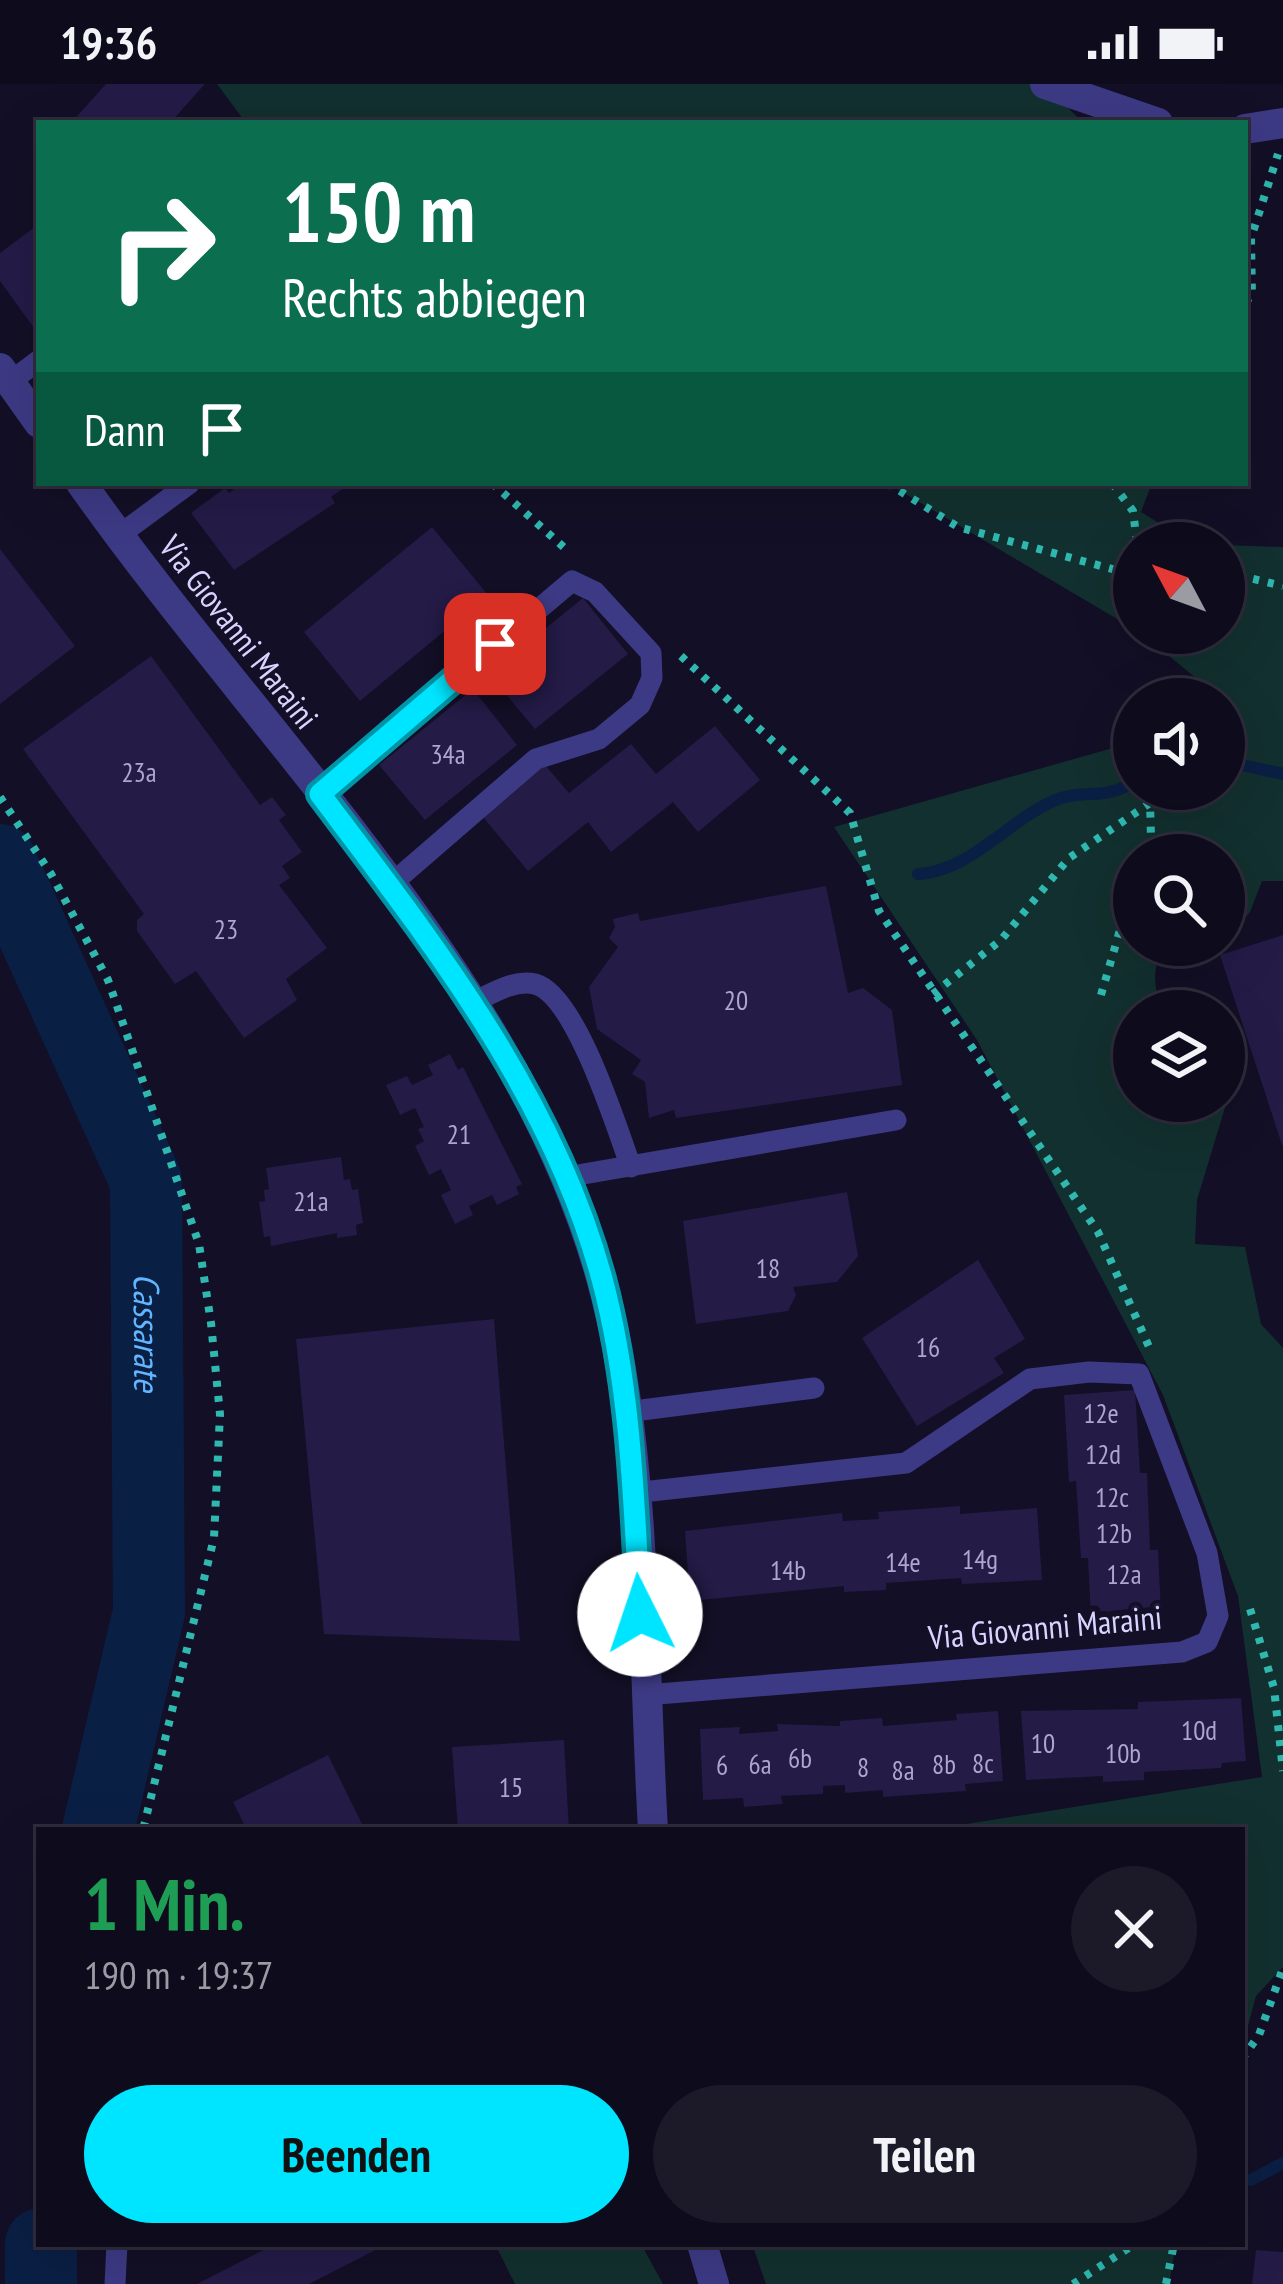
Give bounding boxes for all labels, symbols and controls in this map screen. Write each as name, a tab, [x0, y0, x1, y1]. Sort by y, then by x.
text: 19:36	[60, 13, 157, 71]
text: 150 m	[282, 156, 475, 265]
icon: right	[84, 168, 240, 324]
text: Rechts abbiegen	[282, 262, 587, 332]
icon: arrive	[189, 396, 255, 462]
text: Dann	[84, 400, 165, 458]
north arrow	[1113, 522, 1245, 654]
map controls	[1113, 522, 1245, 1122]
street label: Via Giovanni Maraini	[150, 525, 328, 737]
pin	[444, 593, 546, 695]
icon: arrive	[462, 611, 528, 677]
button: sound	[1113, 678, 1245, 810]
house number: 34a	[430, 737, 466, 771]
house number: 23a	[121, 755, 157, 789]
button: search	[1113, 834, 1245, 966]
house number: 23	[214, 912, 238, 946]
house number: 20	[724, 983, 748, 1017]
button: layers	[1113, 990, 1245, 1122]
house number: 21	[447, 1117, 471, 1151]
house number: 21a	[293, 1184, 329, 1218]
house number: 18	[756, 1251, 780, 1285]
water label: Cassarate	[124, 1273, 171, 1394]
house number: 16	[916, 1330, 940, 1364]
house number: 12e	[1083, 1396, 1119, 1430]
house number: 12d	[1085, 1437, 1121, 1471]
house number: 12c	[1095, 1480, 1129, 1514]
house number: 12b	[1096, 1516, 1132, 1550]
house number: 14g	[962, 1542, 998, 1576]
house number: 14e	[885, 1545, 921, 1579]
position arrow	[577, 1551, 703, 1677]
house number: 14b	[770, 1553, 806, 1587]
house number: 12a	[1106, 1557, 1142, 1591]
street label: Via Giovanni Maraini	[925, 1595, 1164, 1658]
house number: 10d	[1181, 1713, 1217, 1747]
house number: 10	[1031, 1726, 1055, 1760]
house number: 10b	[1105, 1736, 1141, 1770]
house number: 6b	[788, 1741, 812, 1775]
house number: 8c	[972, 1746, 994, 1780]
house number: 6a	[749, 1747, 771, 1781]
house number: 8b	[932, 1747, 956, 1781]
house number: 6	[716, 1748, 728, 1782]
house number: 8	[857, 1750, 869, 1784]
house number: 8a	[892, 1753, 914, 1787]
house number: 15	[499, 1770, 523, 1804]
text: 1 Min.	[84, 1857, 245, 1950]
button: close	[1071, 1866, 1197, 1992]
text: 190 m · 19:37	[84, 1949, 273, 2000]
button: Beenden	[84, 2085, 629, 2223]
button: Teilen	[653, 2085, 1197, 2223]

